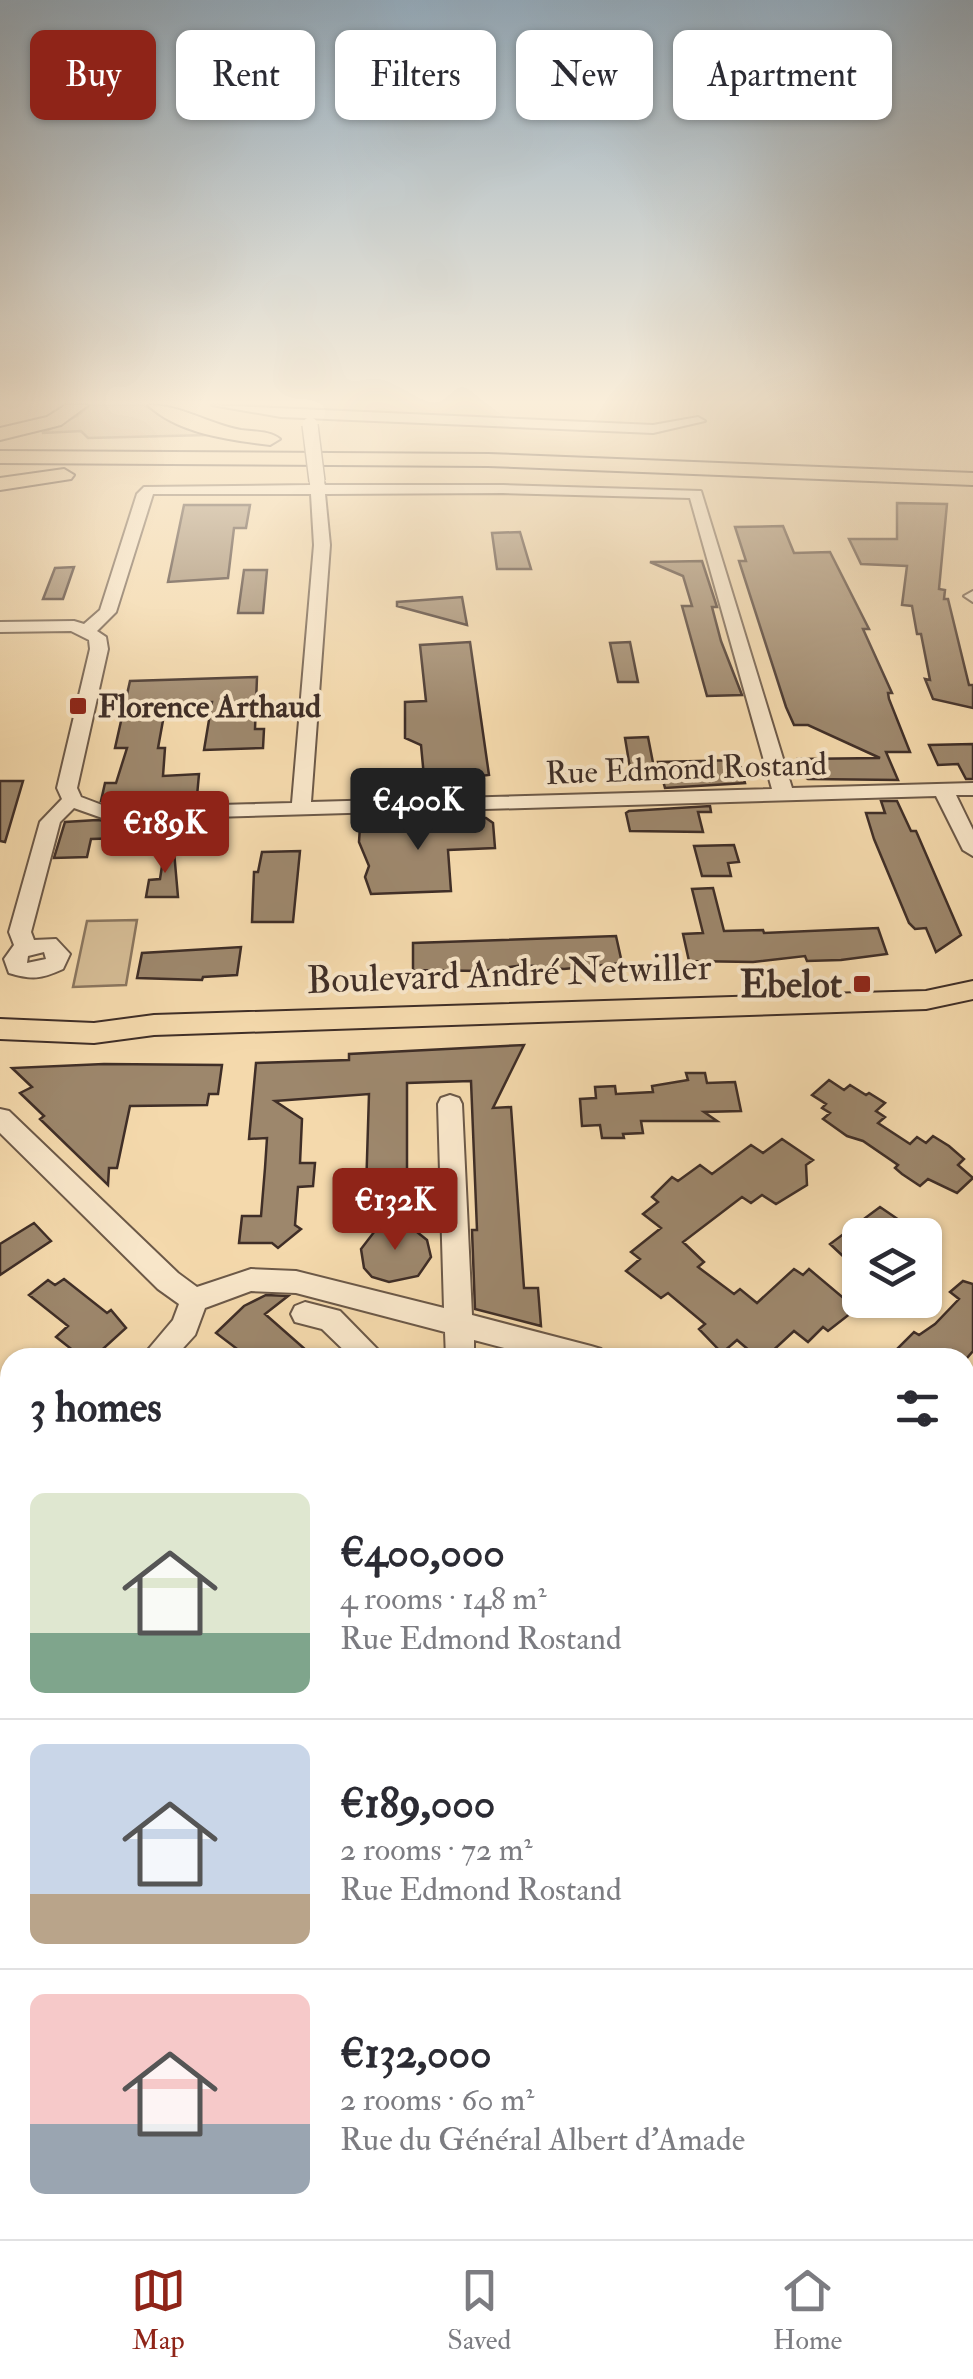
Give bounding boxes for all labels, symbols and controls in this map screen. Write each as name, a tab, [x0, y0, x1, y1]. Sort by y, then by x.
chip: Buy	[30, 30, 156, 120]
chip: Rent	[176, 30, 315, 120]
chip: Filters	[335, 30, 496, 120]
chip: New	[516, 30, 653, 120]
chip: Apartment	[673, 30, 892, 120]
place label: Florence Arthaud	[98, 687, 321, 727]
marker: Florence Arthaud	[67, 695, 89, 717]
street label: Rue Edmond Rostand	[545, 744, 828, 794]
pin: €400K	[348, 768, 488, 853]
text: €400K	[372, 780, 464, 820]
pin: €189K	[95, 791, 235, 876]
text: €189K	[123, 803, 207, 843]
street label: Boulevard André Netwiller	[306, 943, 712, 1005]
place label: Ebelot	[740, 961, 843, 1009]
marker: Ebelot	[851, 973, 873, 995]
pin: €132K	[325, 1168, 465, 1253]
text: €132K	[354, 1180, 436, 1220]
map controls	[842, 1218, 942, 1318]
button: layers	[842, 1218, 942, 1318]
icon: filters	[890, 1381, 945, 1436]
text: 3 homes	[30, 1382, 162, 1434]
text: €400,000	[340, 1527, 505, 1579]
icon: home	[110, 1533, 230, 1653]
text: 4 rooms · 148 m²	[340, 1579, 546, 1619]
text: Rue Edmond Rostand	[340, 1619, 622, 1659]
text: €189,000	[340, 1778, 495, 1830]
icon: home	[110, 1784, 230, 1904]
text: 2 rooms · 72 m²	[340, 1830, 533, 1870]
text: Rue Edmond Rostand	[340, 1870, 622, 1910]
text: €132,000	[340, 2028, 492, 2080]
icon: home	[110, 2034, 230, 2154]
text: 2 rooms · 60 m²	[340, 2080, 534, 2120]
text: Rue du Général Albert d'Amade	[340, 2120, 745, 2160]
tab: Map	[131, 2263, 186, 2358]
tab: Saved	[447, 2263, 511, 2358]
tab: Home	[773, 2263, 842, 2358]

